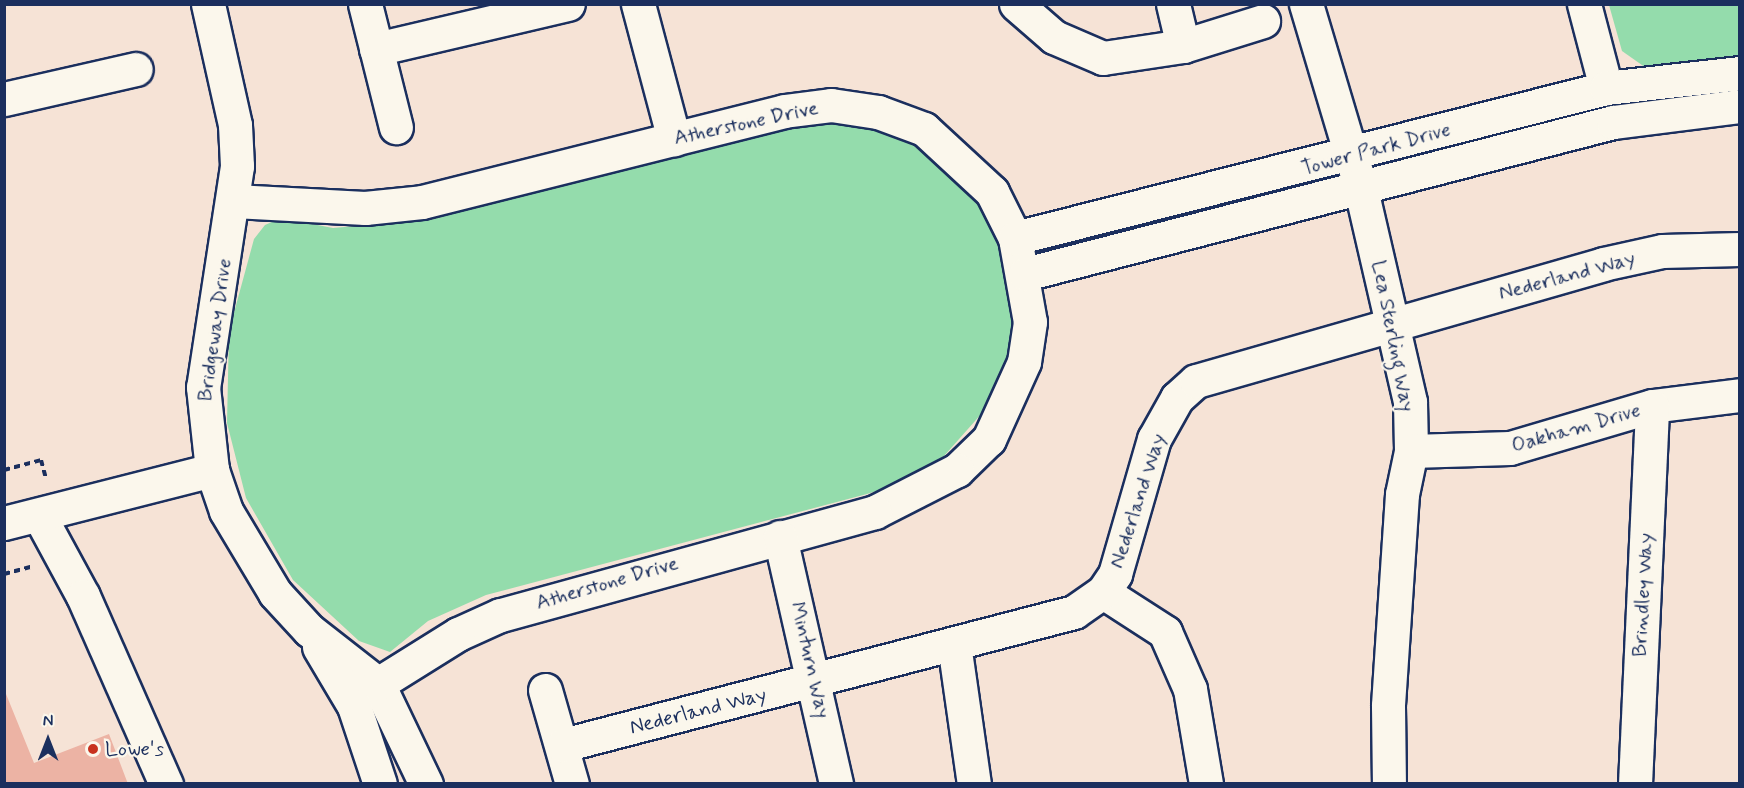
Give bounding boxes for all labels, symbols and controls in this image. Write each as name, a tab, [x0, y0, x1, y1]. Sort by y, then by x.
street label: Atherstone Drive	[672, 96, 820, 150]
street label: Tower Park Drive	[1300, 117, 1452, 181]
street label: Nederland Way	[1496, 246, 1638, 306]
street label: Lea Sterling Way	[1366, 256, 1420, 416]
street label: Bridgeway Drive	[192, 257, 238, 403]
street label: Oakham Drive	[1508, 398, 1644, 458]
street label: Nederland Way	[1104, 430, 1172, 572]
street label: Brindley Way	[1627, 532, 1659, 658]
street label: Atherstone Drive	[534, 551, 680, 615]
street label: Minturn Way	[784, 598, 836, 722]
street label: Nederland Way	[627, 682, 769, 740]
north arrow	[18, 710, 78, 770]
text: N	[43, 711, 53, 732]
place label: Lowe's	[105, 736, 164, 762]
marker: Lowe's	[86, 742, 100, 756]

